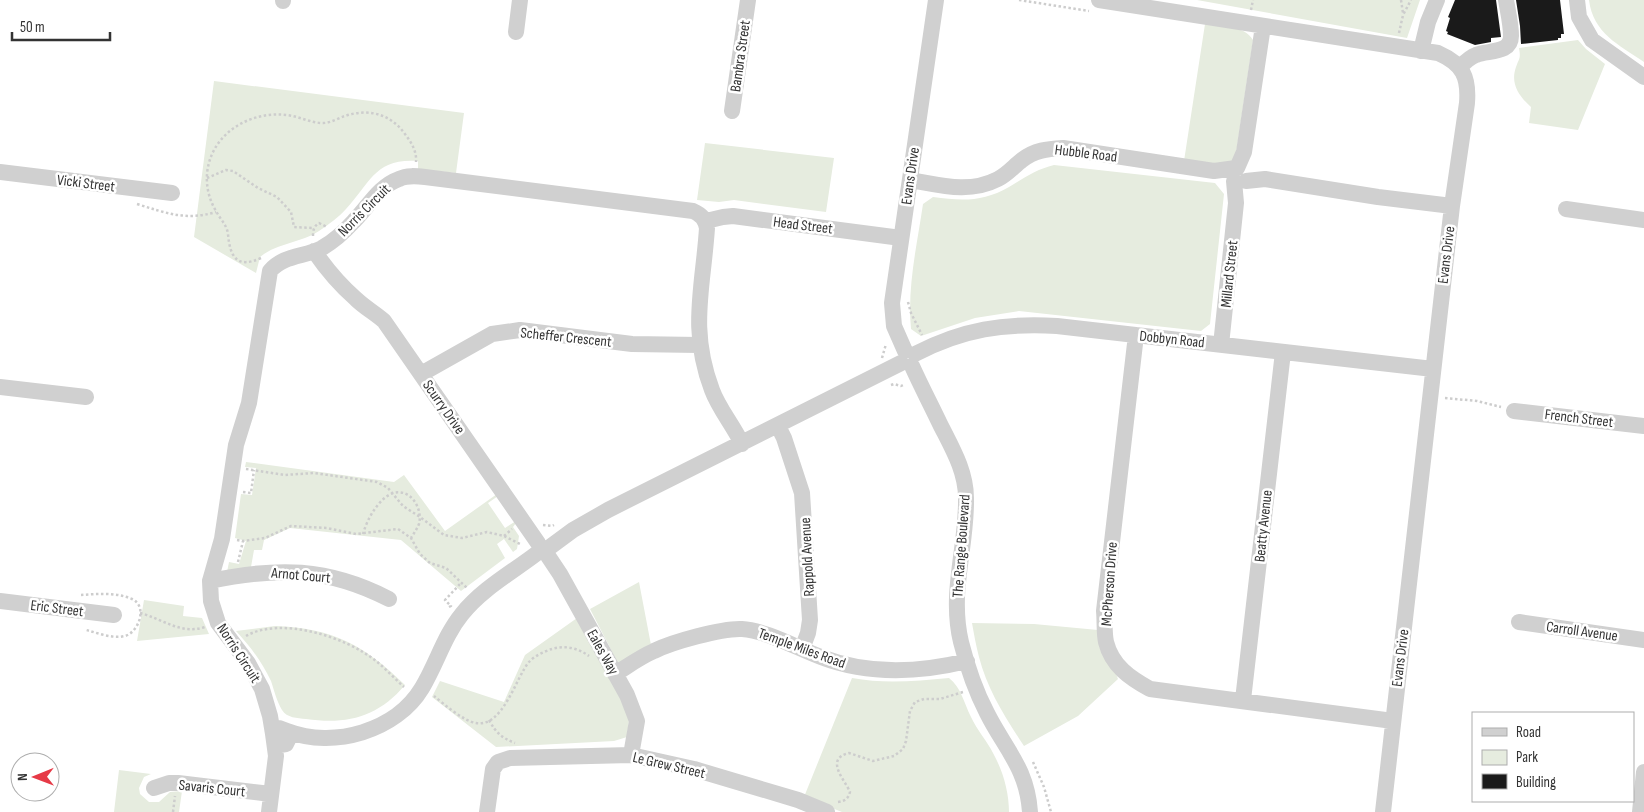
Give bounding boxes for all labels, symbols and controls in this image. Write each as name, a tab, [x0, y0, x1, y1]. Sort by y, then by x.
scale bar	[12, 10, 110, 42]
text: 50 m	[20, 18, 45, 37]
street label: Bambra Street	[726, 19, 755, 93]
street label: Hubble Road	[1054, 140, 1118, 167]
street label: Evans Drive	[897, 146, 924, 206]
street label: Vicki Street	[56, 171, 116, 197]
street label: Norris Circuit	[334, 180, 395, 241]
street label: Head Street	[772, 212, 834, 239]
street label: Evans Drive	[1434, 225, 1459, 285]
street label: Millard Street	[1217, 239, 1243, 309]
street label: Scheffer Crescent	[519, 323, 613, 352]
street label: Dobbyn Road	[1138, 327, 1206, 352]
street label: Scurry Drive	[418, 377, 469, 438]
street label: French Street	[1544, 405, 1615, 432]
street label: Beatty Avenue	[1250, 489, 1277, 563]
street label: The Range Boulevard	[948, 494, 975, 598]
street label: Rappold Avenue	[796, 517, 819, 597]
street label: McPherson Drive	[1097, 541, 1122, 627]
street label: Arnot Court	[270, 563, 332, 588]
street label: Eric Street	[29, 596, 85, 621]
street label: Carroll Avenue	[1545, 617, 1619, 646]
street label: Norris Circuit	[212, 620, 265, 687]
street label: Temple Miles Road	[756, 624, 848, 673]
street label: Eales Way	[582, 626, 623, 679]
street label: Evans Drive	[1388, 628, 1413, 688]
legend	[1472, 712, 1634, 802]
text: Road	[1516, 723, 1541, 742]
street label: Le Grew Street	[631, 748, 707, 783]
text: Park	[1516, 748, 1538, 767]
north arrow	[10, 752, 60, 802]
text: N	[14, 773, 31, 781]
text: Building	[1516, 773, 1556, 792]
street label: Savaris Court	[178, 776, 247, 801]

